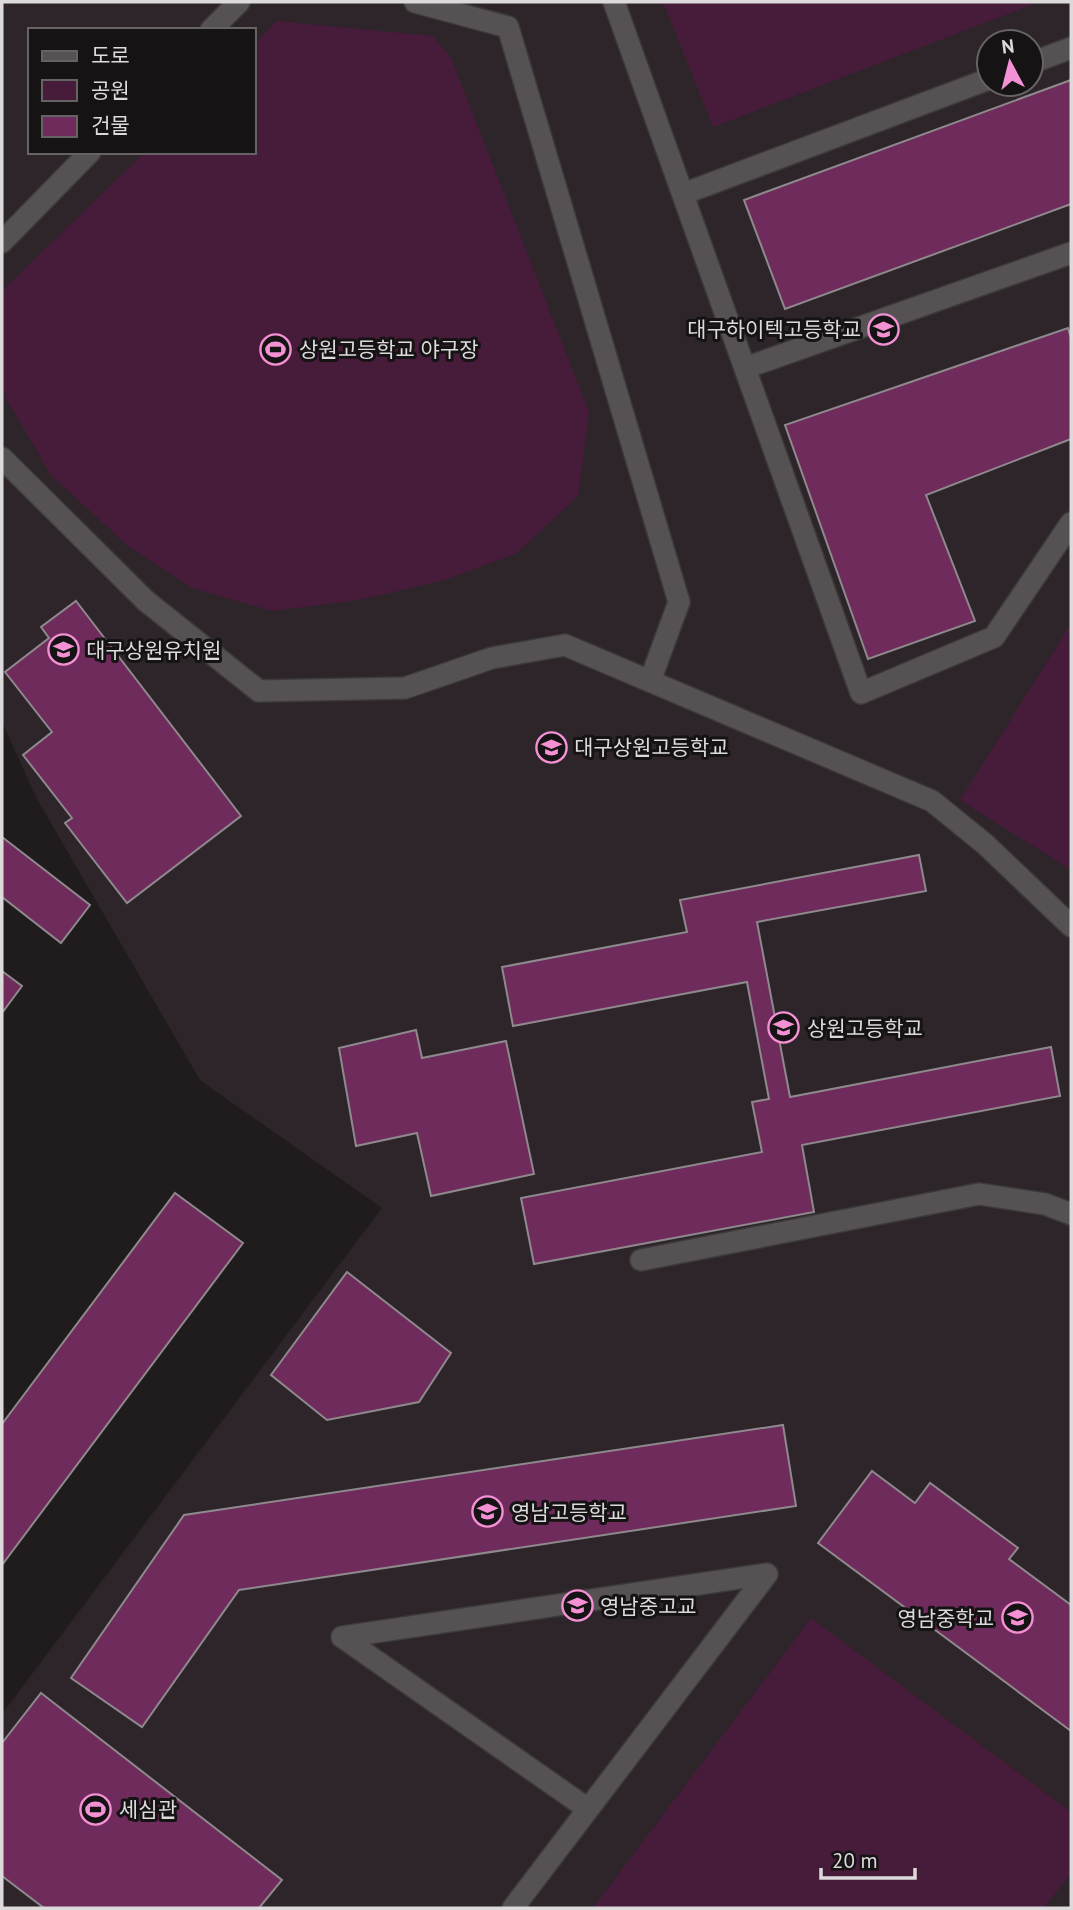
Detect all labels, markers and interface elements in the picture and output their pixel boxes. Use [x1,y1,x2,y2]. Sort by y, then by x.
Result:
legend [28,28,256,154]
north arrow [975,28,1045,98]
text: N [1000,33,1016,59]
text: 도로 [91,42,130,69]
text: 공원 [91,77,130,104]
text: 건물 [91,112,130,139]
school or university icon: 대구하이텍고등학교 [867,312,901,346]
place label: 대구하이텍고등학교 [687,316,861,343]
sports icon: 상원고등학교 야구장 [259,332,293,366]
place label: 상원고등학교 야구장 [299,336,479,363]
school or university icon: 대구상원유치원 [46,633,80,667]
place label: 대구상원유치원 [86,637,221,664]
school or university icon: 대구상원고등학교 [534,730,568,764]
place label: 대구상원고등학교 [574,734,729,761]
school or university icon: 상원고등학교 [767,1011,801,1045]
place label: 상원고등학교 [807,1015,923,1042]
school or university icon: 영남고등학교 [471,1495,505,1529]
place label: 영남고등학교 [511,1499,627,1526]
school or university icon: 영남중고교 [560,1589,594,1623]
place label: 영남중고교 [600,1593,697,1620]
school or university icon: 영남중학교 [1000,1601,1034,1635]
place label: 영남중학교 [897,1605,994,1632]
sports icon: 세심관 [79,1792,113,1826]
place label: 세심관 [119,1796,177,1823]
scale bar [821,1836,916,1880]
text: 20 m [832,1847,878,1874]

